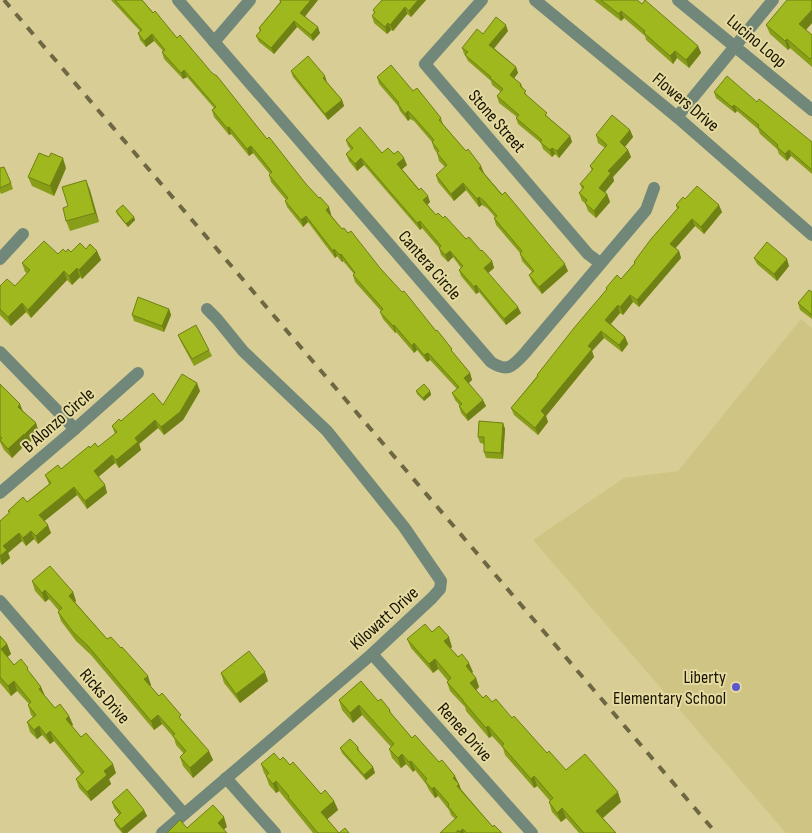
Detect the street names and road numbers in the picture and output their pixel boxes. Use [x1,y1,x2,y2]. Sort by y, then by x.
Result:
street label: Lucino Loop [722,10,791,72]
street label: Flowers Drive [648,68,723,136]
street label: Stone Street [464,86,530,157]
street label: Cantera Circle [394,226,465,304]
street label: B Alonzo Circle [18,383,99,457]
street label: Kilowatt Drive [346,582,423,654]
street label: Ricks Drive [75,664,134,728]
street label: Renee Drive [433,699,496,766]

